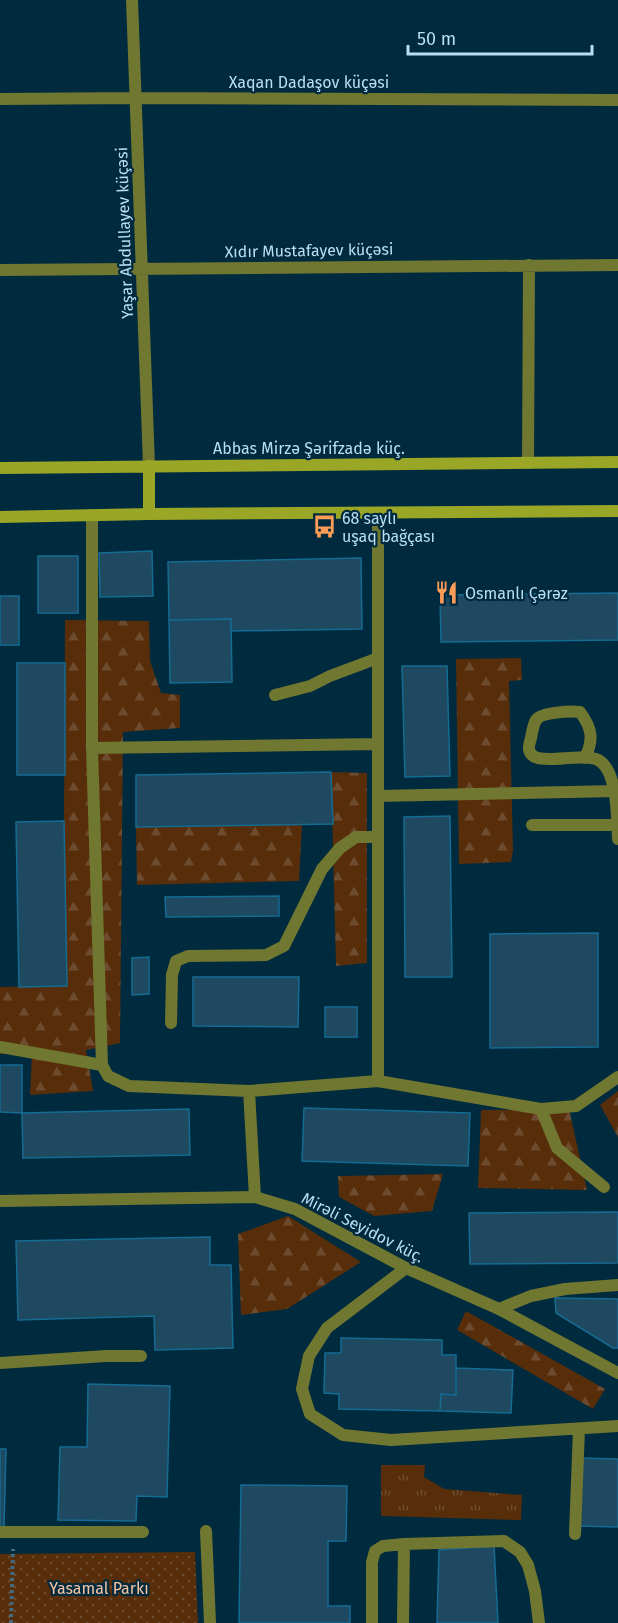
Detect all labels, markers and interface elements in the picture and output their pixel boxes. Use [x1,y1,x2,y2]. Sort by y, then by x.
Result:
scale bar [408,18,592,56]
text: 50 m [417,28,456,50]
street label: Xaqan Dadaşov küçəsi [229,73,389,93]
street label: Yaşar Abdullayev küçəsi [112,147,138,319]
street label: Xıdır Mustafayev küçəsi [224,240,394,262]
street label: Abbas Mirzə Şərifzadə küç. [213,439,405,459]
place label: 68 saylı uşaq bağçası [342,509,435,547]
bus stop icon: 68 saylı uşaq bağçası [311,514,337,540]
restaurant icon: Osmanlı Çərəz [434,580,460,606]
place label: Osmanlı Çərəz [465,584,568,604]
street label: Mirəli Seyidov küç. [298,1188,427,1267]
park label: Yasamal Parkı [49,1579,149,1598]

